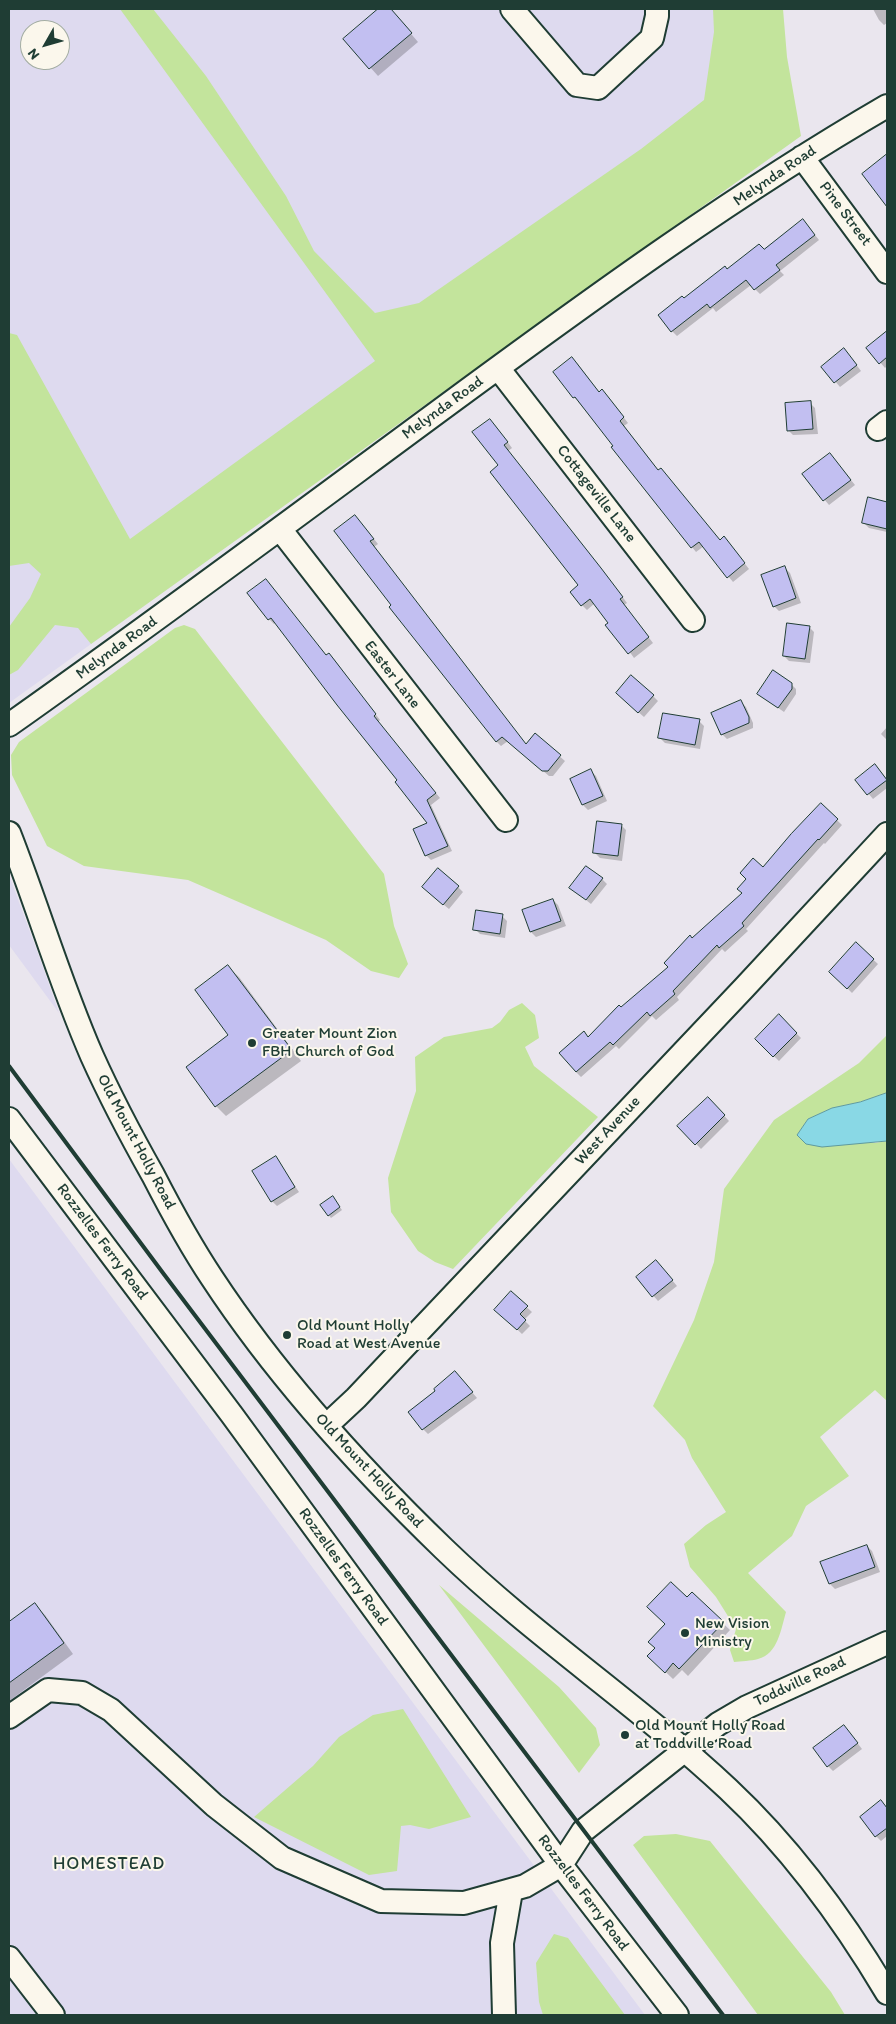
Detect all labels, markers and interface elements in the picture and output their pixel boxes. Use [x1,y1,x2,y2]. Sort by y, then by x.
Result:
north arrow [20,20,70,70]
text: N [24,45,43,63]
street label: Melynda Road [730,141,820,211]
street label: Pine Street [815,178,875,250]
street label: Melynda Road [398,372,488,444]
street label: Cottageville Lane [552,441,640,547]
street label: Melynda Road [72,612,162,684]
street label: Easter Lane [360,637,424,713]
place label: Greater Mount Zion FBH Church of God [262,1024,397,1062]
marker: Greater Mount Zion FBH Church of God [246,1037,258,1049]
street label: Old Mount Holly Road [92,1071,180,1213]
street label: West Avenue [571,1092,645,1170]
street label: Rozzelles Ferry Road [52,1180,152,1304]
place label: Old Mount Holly Road at West Avenue [297,1316,440,1354]
marker: Old Mount Holly Road at West Avenue [281,1329,293,1341]
street label: Old Mount Holly Road [311,1409,427,1533]
street label: Rozzelles Ferry Road [294,1504,392,1630]
place label: New Vision Ministry [695,1614,769,1652]
marker: New Vision Ministry [679,1627,691,1639]
street label: Toddville Road [751,1652,849,1712]
place label: Old Mount Holly Road at Toddville Road [635,1716,785,1754]
marker: Old Mount Holly Road at Toddville Road [619,1729,631,1741]
street label: Rozzelles Ferry Road [533,1831,633,1955]
district label: HOMESTEAD [52,1853,166,1875]

